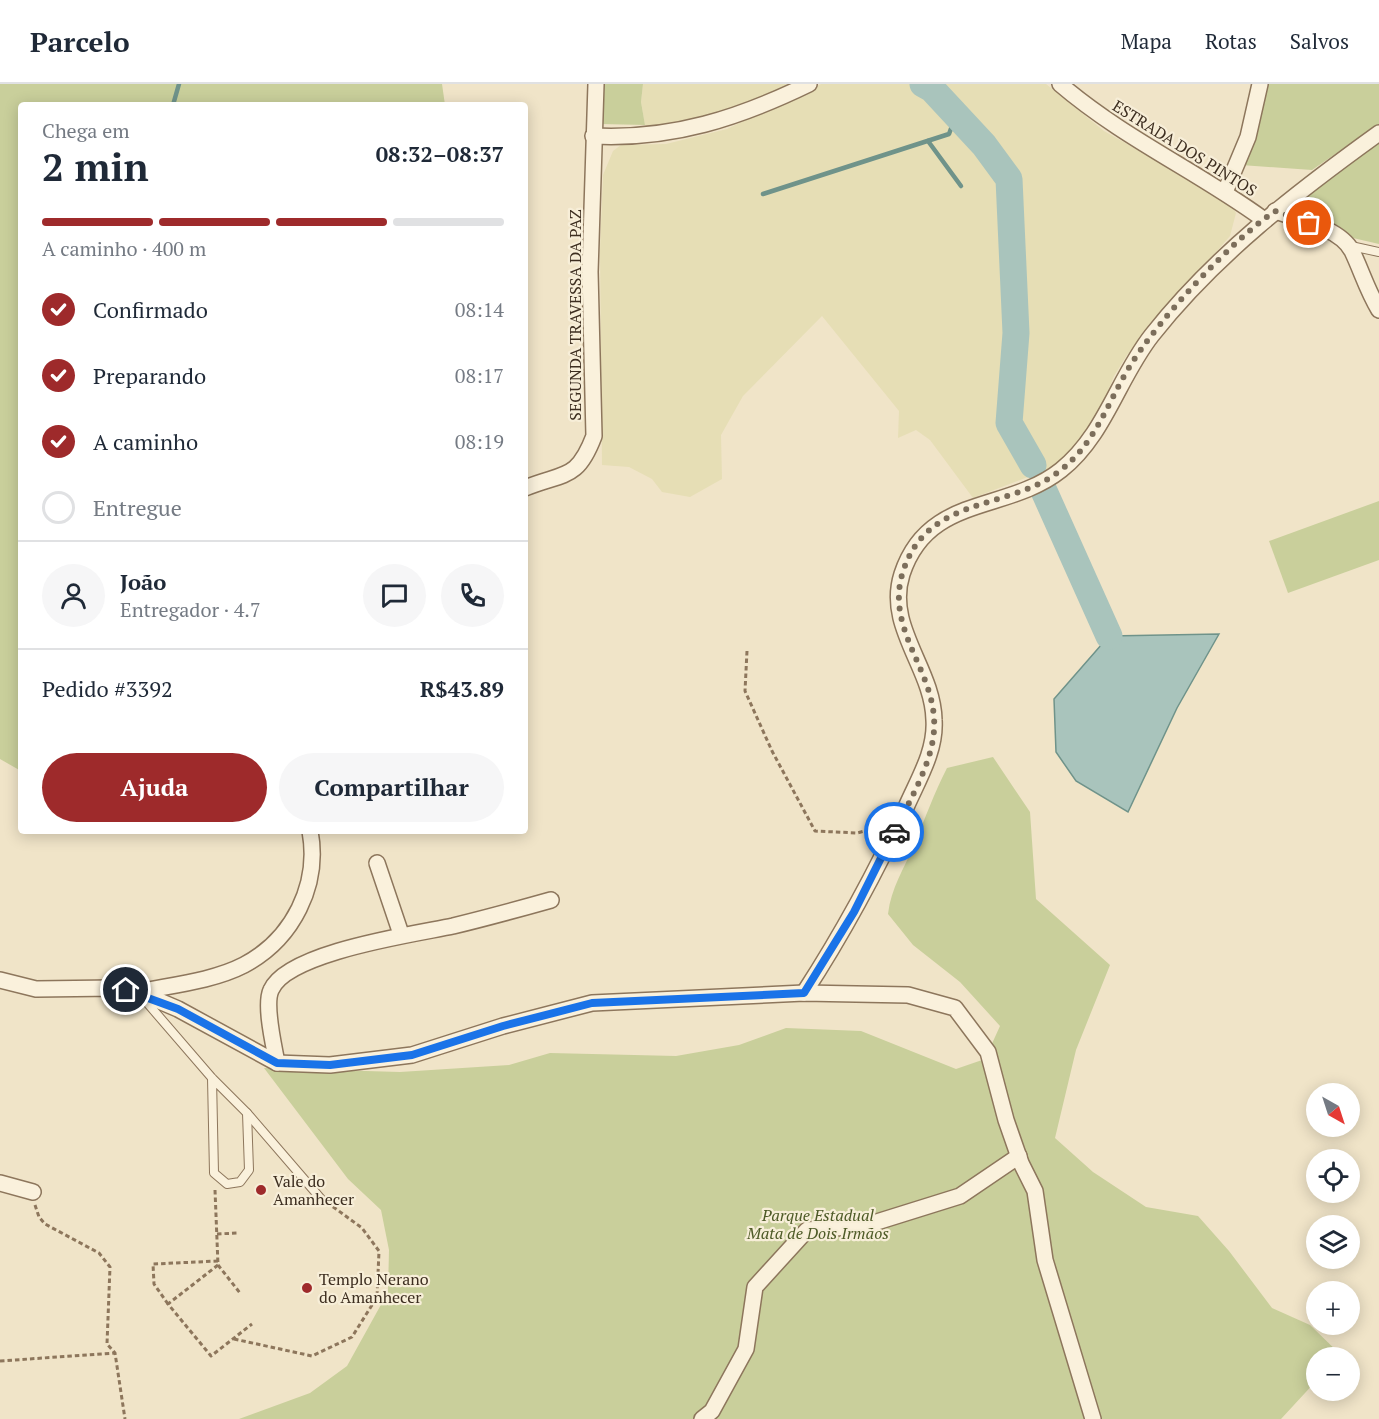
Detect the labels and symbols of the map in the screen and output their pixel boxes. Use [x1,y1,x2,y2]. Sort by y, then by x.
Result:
street label: ESTRADA DOS PINTOS [1109,95,1261,201]
pin [1283,197,1334,248]
street label: SEGUNDA TRAVESSA DA PAZ [564,209,586,421]
courier [864,802,924,862]
pin [100,964,151,1015]
north arrow [1306,1083,1360,1137]
place label: Vale do Amanhecer [273,1170,355,1210]
marker: Vale do Amanhecer [254,1183,268,1197]
park label: Parque Estadual Mata de Dois Irmãos [746,1204,889,1244]
place label: Templo Nerano do Amanhecer [319,1268,429,1308]
marker: Templo Nerano do Amanhecer [300,1281,314,1295]

